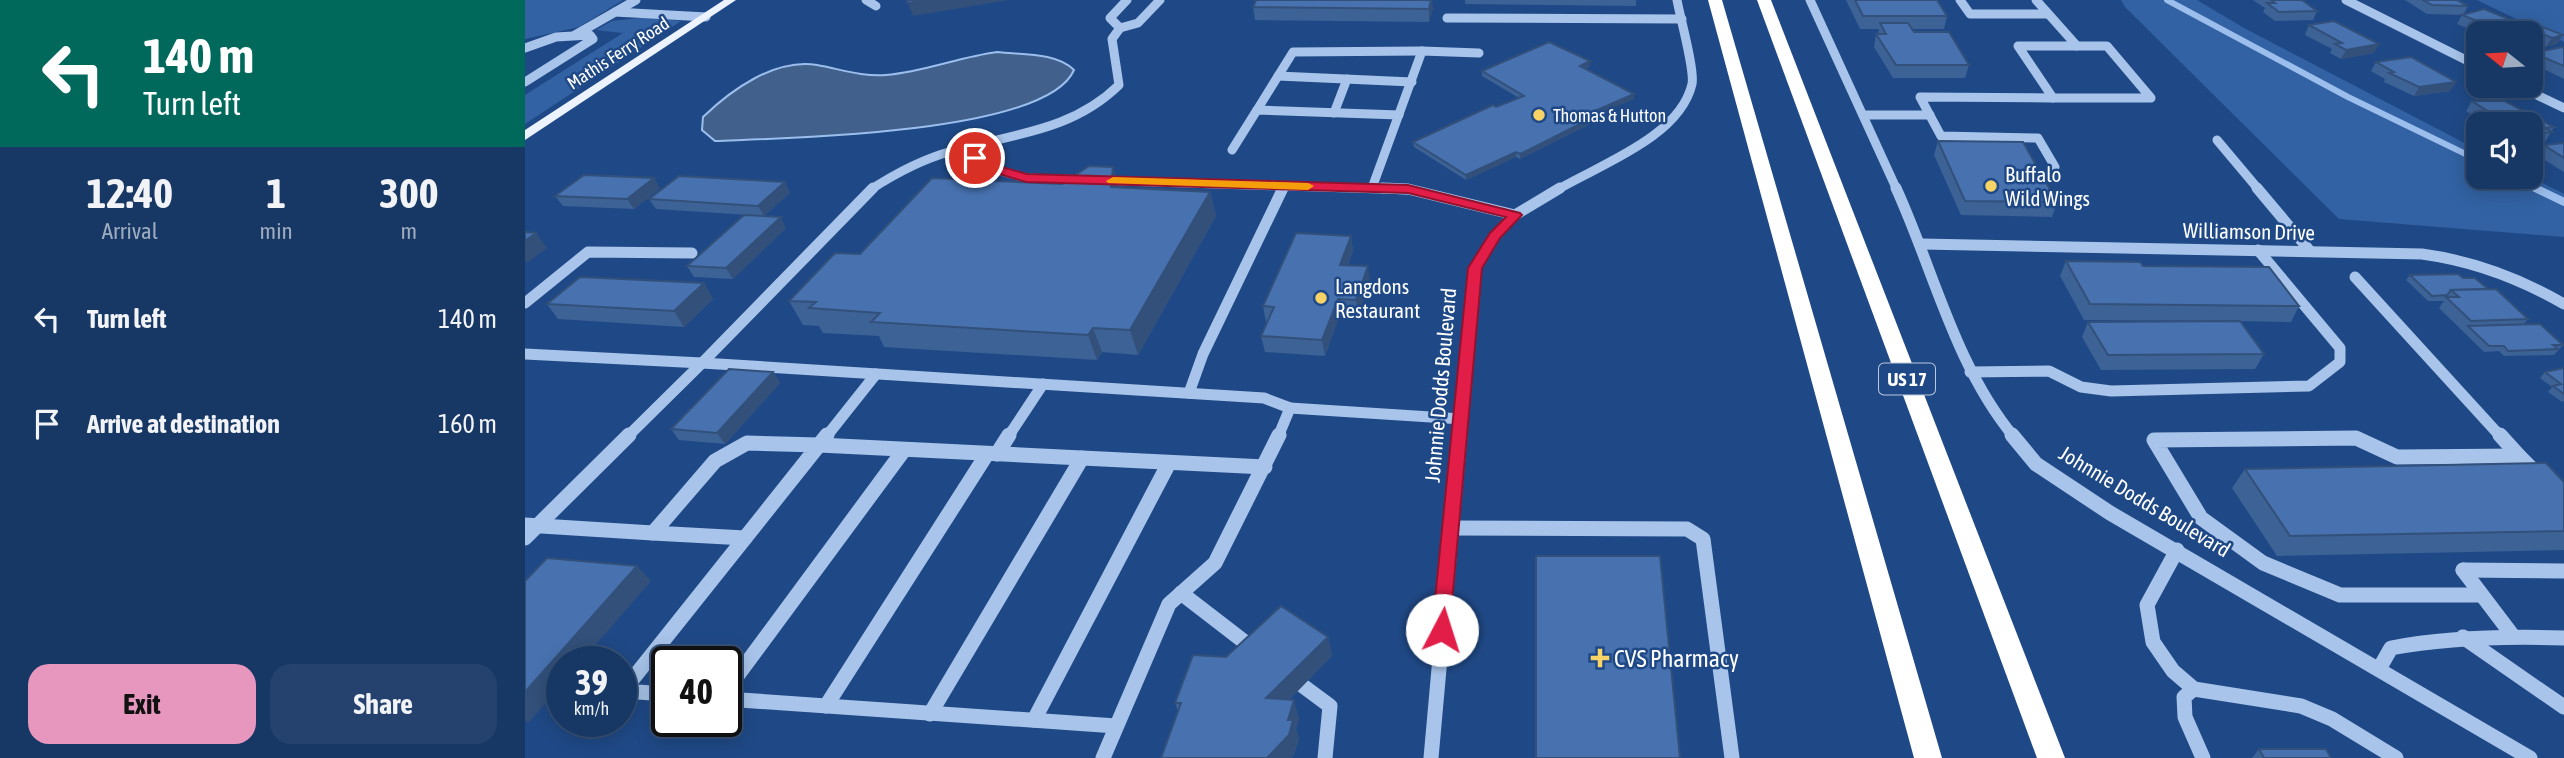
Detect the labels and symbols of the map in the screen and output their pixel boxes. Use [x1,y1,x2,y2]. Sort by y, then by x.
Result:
street label: Mathis Ferry Road [563,12,673,94]
north arrow [2466,21,2543,98]
place label: Thomas & Hutton [1553,105,1666,126]
marker: Thomas & Hutton [1531,107,1547,123]
pin [945,128,1005,188]
place label: Buffalo Wild Wings [2005,162,2090,210]
marker: Buffalo Wild Wings [1983,178,1999,194]
street label: Williamson Drive [2183,218,2315,244]
place label: Langdons Restaurant [1335,274,1420,322]
street label: Johnnie Dodds Boulevard [1420,287,1460,483]
marker: Langdons Restaurant [1313,290,1329,306]
road number: US 17 [1879,364,1935,394]
street label: Johnnie Dodds Boulevard [2055,440,2235,562]
position arrow [1405,593,1479,667]
place label: CVS Pharmacy [1614,645,1739,672]
speed limit sign: 40 [651,646,742,737]
marker: CVS Pharmacy [1592,650,1608,666]

